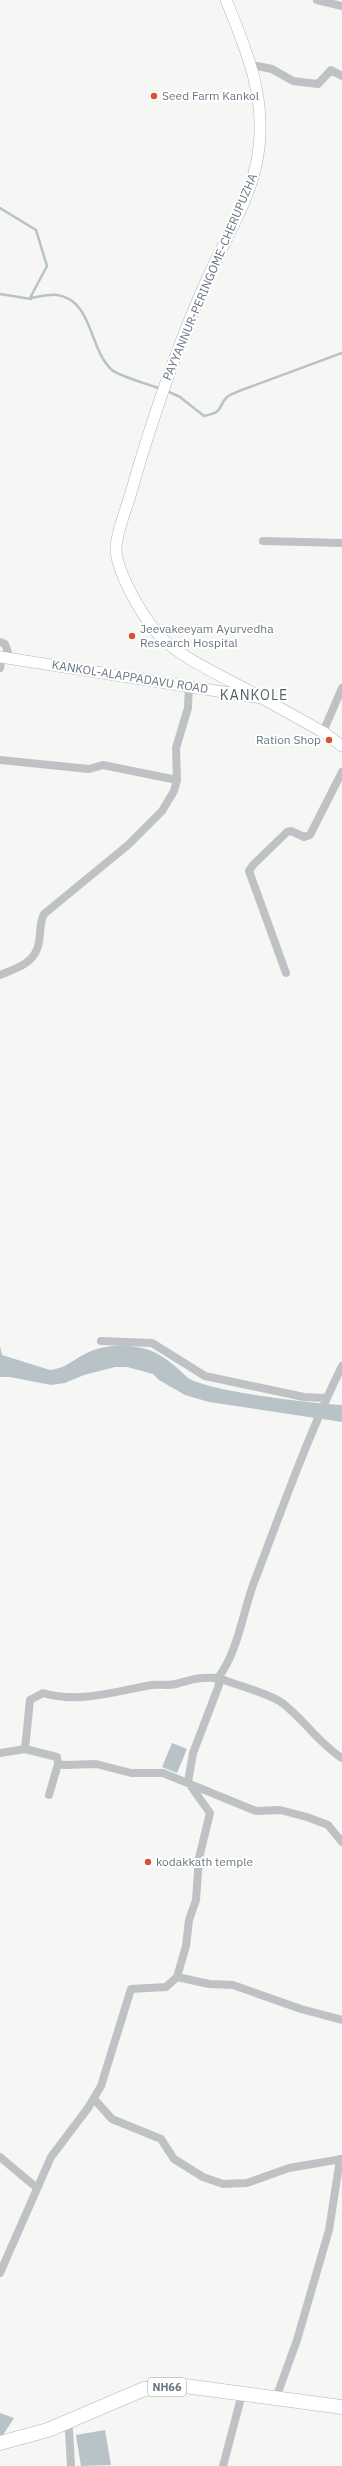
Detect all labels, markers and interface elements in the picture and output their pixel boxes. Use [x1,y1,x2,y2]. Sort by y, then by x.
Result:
place label: Seed Farm Kankol [162,88,259,103]
marker: Seed Farm Kankol [149,91,159,101]
street label: PAYYANNUR-PERINGOME-CHERUPUZHA [159,171,260,383]
place label: Jeevakeeyam Ayurvedha Research Hospital [140,621,274,650]
marker: Jeevakeeyam Ayurvedha Research Hospital [127,631,137,641]
street label: KANKOL-ALAPPADAVU ROAD [51,657,209,696]
district label: KANKOLE [220,686,288,704]
place label: Ration Shop [256,732,321,747]
marker: Ration Shop [324,735,334,745]
place label: kodakkath temple [156,1854,254,1869]
marker: kodakkath temple [143,1857,153,1867]
road number: NH66 [148,2378,186,2396]

